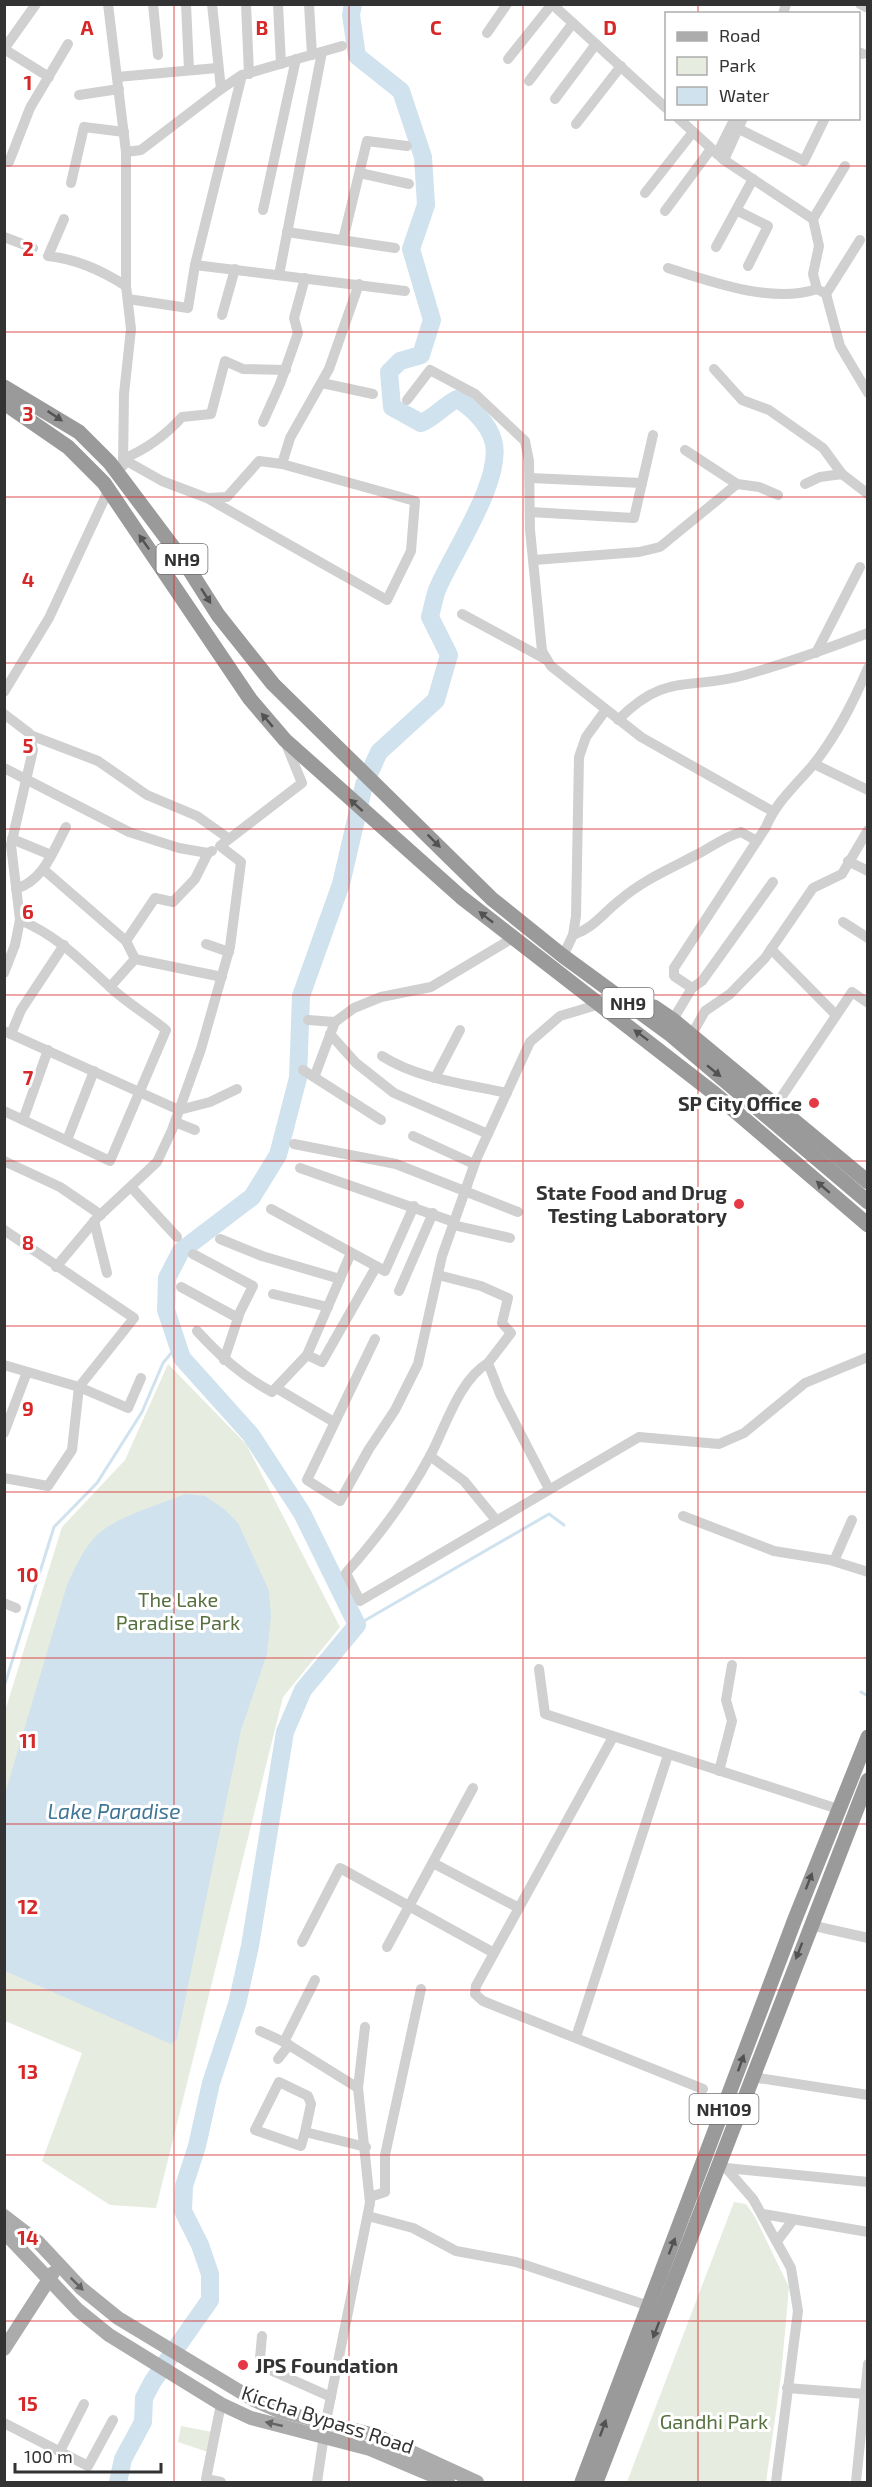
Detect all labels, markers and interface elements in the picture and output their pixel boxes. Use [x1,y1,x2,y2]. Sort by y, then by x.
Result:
legend [665,12,860,120]
text: A [80,15,94,39]
text: B [256,15,268,39]
text: C [430,15,442,39]
text: D [603,15,617,39]
text: Road [719,24,760,46]
text: Park [719,54,756,76]
text: 1 [24,70,32,94]
text: Water [719,84,769,106]
text: 2 [22,236,34,260]
text: 3 [22,401,34,425]
one-way arrow [47,411,63,422]
one-way arrow [138,535,150,551]
road number: NH9 [156,544,207,574]
text: 4 [22,567,35,591]
one-way arrow [201,588,212,604]
one-way arrow [261,713,274,728]
text: 5 [22,733,34,757]
one-way arrow [349,799,364,812]
one-way arrow [427,833,441,847]
text: 6 [22,899,34,923]
one-way arrow [478,910,494,923]
road number: NH9 [602,988,654,1018]
one-way arrow [633,1029,649,1042]
one-way arrow [706,1064,722,1077]
text: 7 [23,1065,34,1089]
place label: SP City Office [678,1091,802,1116]
marker: SP City Office [807,1096,821,1110]
place label: State Food and Drug Testing Laboratory [536,1180,728,1228]
one-way arrow [816,1181,831,1194]
marker: State Food and Drug Testing Laboratory [732,1197,746,1211]
text: 8 [22,1230,34,1254]
text: 9 [22,1396,34,1420]
text: 10 [17,1562,39,1586]
park label: The Lake Paradise Park [116,1587,240,1634]
text: 11 [19,1728,37,1752]
water label: Lake Paradise [47,1798,181,1823]
one-way arrow [805,1871,815,1889]
text: 12 [18,1894,38,1918]
one-way arrow [794,1943,804,1961]
one-way arrow [737,2054,746,2072]
text: 13 [18,2059,38,2083]
road number: NH109 [690,2094,758,2124]
text: 14 [17,2225,39,2249]
one-way arrow [667,2236,677,2254]
one-way arrow [70,2277,84,2291]
one-way arrow [651,2321,660,2339]
place label: JPS Foundation [255,2353,398,2377]
marker: JPS Foundation [236,2358,250,2372]
street label: Kiccha Bypass Road [239,2380,417,2458]
text: 15 [18,2391,38,2415]
park label: Gandhi Park [660,2409,768,2433]
one-way arrow [265,2418,283,2428]
one-way arrow [598,2419,608,2437]
scale bar [15,2436,160,2474]
text: 100 m [24,2445,73,2467]

